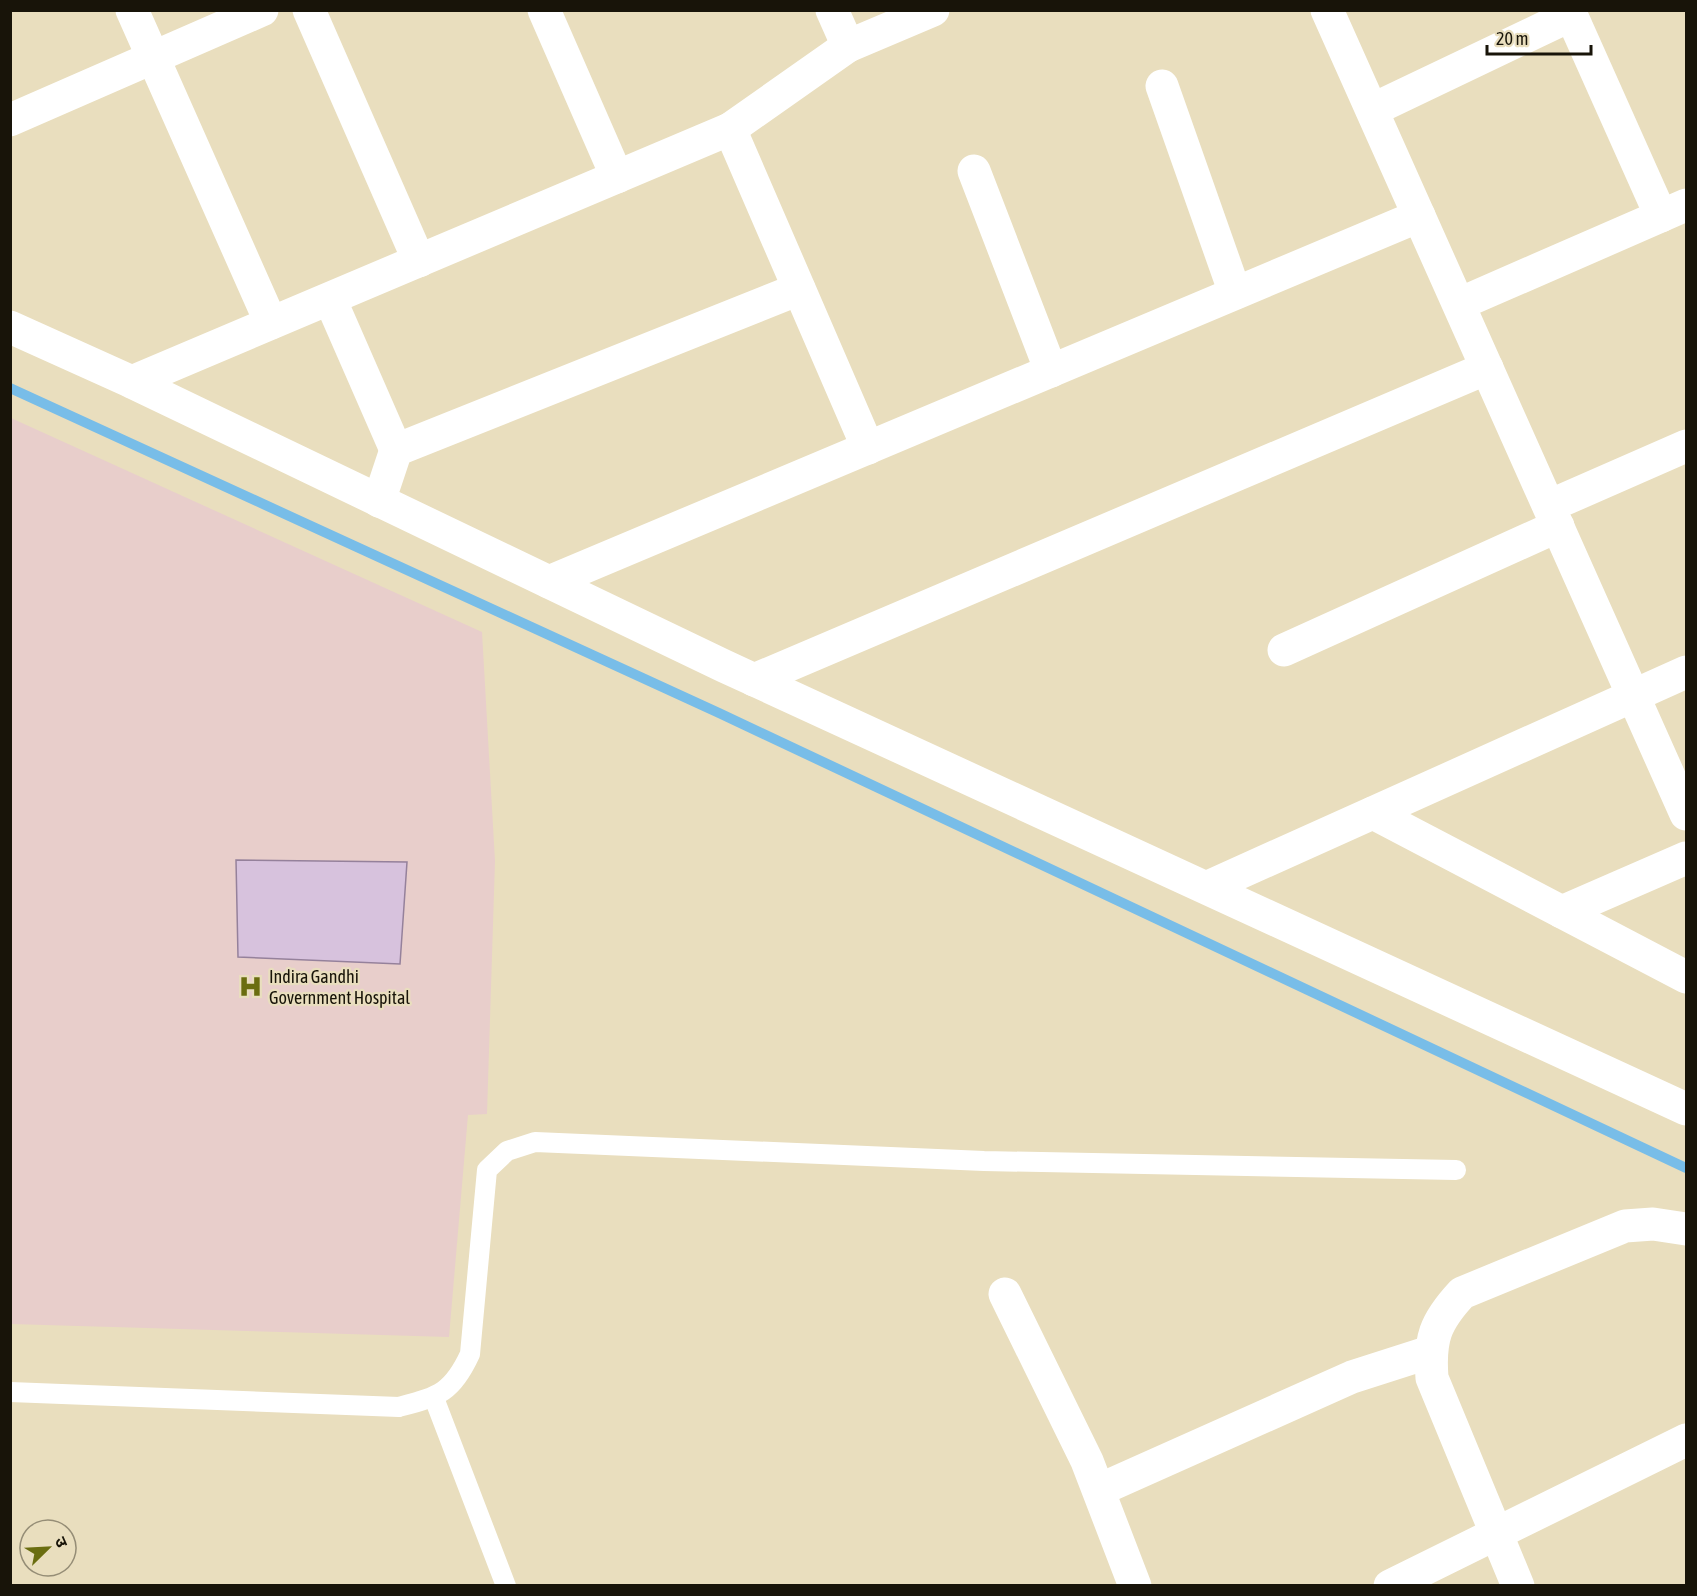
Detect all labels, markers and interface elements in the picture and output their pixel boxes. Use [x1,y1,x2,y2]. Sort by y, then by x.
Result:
scale bar [1487,18,1590,56]
text: 20 m [1496,28,1528,49]
place label: Indira Gandhi Government Hospital [269,966,410,1008]
hospital icon: Indira Gandhi Government Hospital [238,974,264,1000]
north arrow [18,1518,78,1578]
text: उ [52,1534,72,1550]

